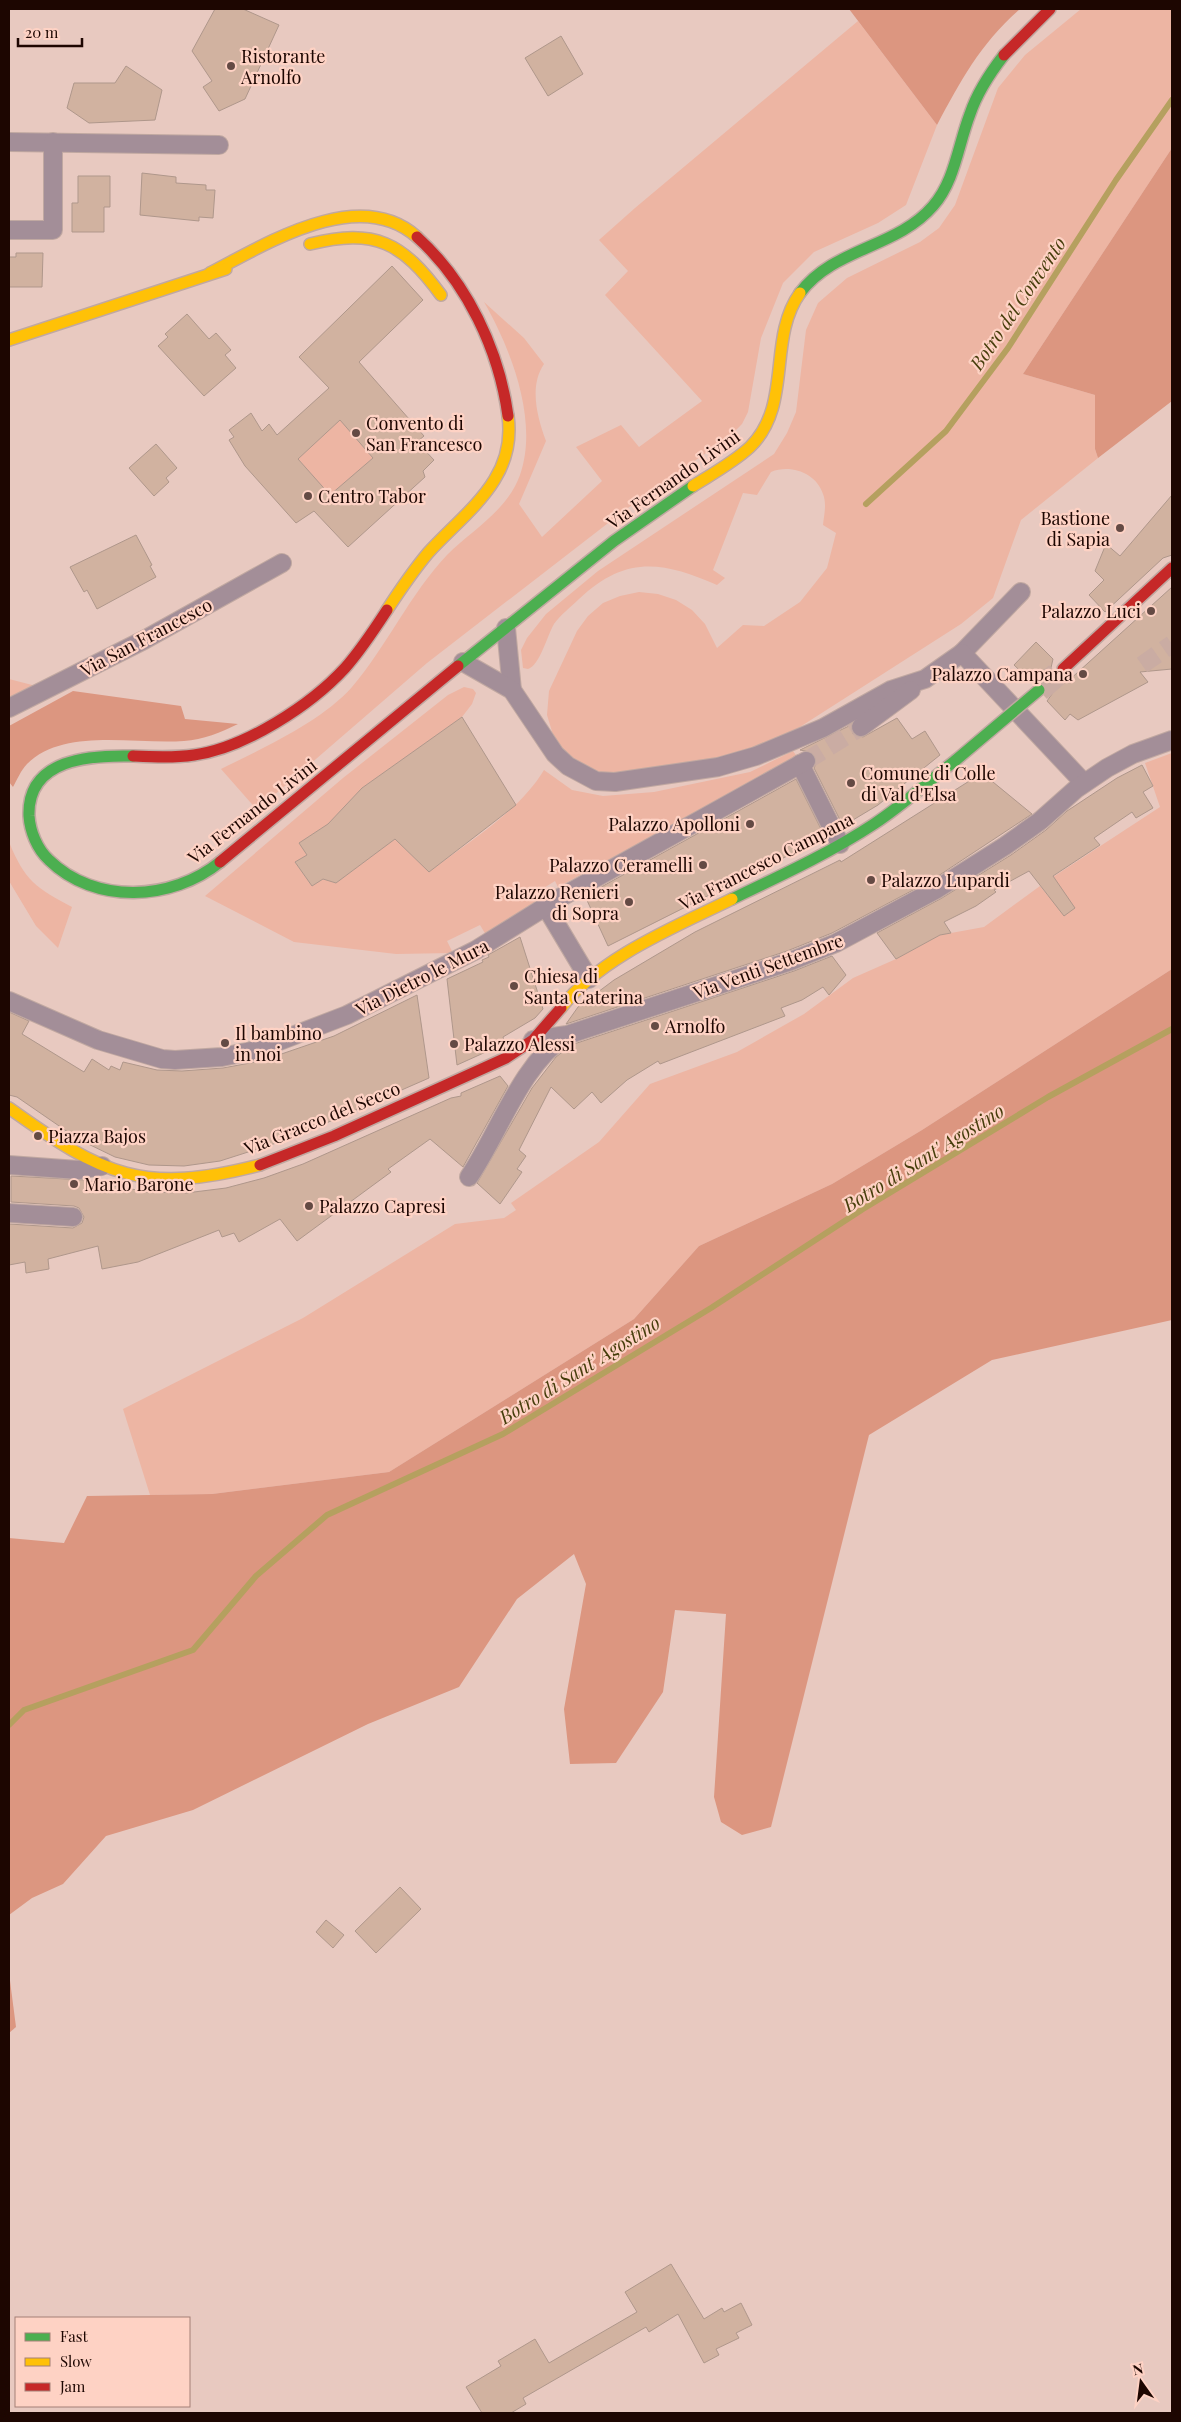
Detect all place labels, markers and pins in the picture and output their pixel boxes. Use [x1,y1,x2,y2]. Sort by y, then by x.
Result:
place label: Ristorante Arnolfo [240,44,325,89]
marker: Ristorante Arnolfo [225,60,237,72]
place label: Convento di San Francesco [366,411,483,456]
marker: Convento di San Francesco [350,427,362,439]
place label: Centro Tabor [318,484,426,508]
marker: Centro Tabor [302,490,314,502]
place label: Bastione di Sapia [1040,506,1110,551]
marker: Bastione di Sapia [1114,522,1126,534]
place label: Palazzo Luci [1041,599,1141,623]
marker: Palazzo Luci [1145,605,1157,617]
place label: Palazzo Campana [932,662,1073,686]
marker: Palazzo Campana [1077,668,1089,680]
place label: Comune di Colle di Val d'Elsa [861,761,996,806]
marker: Comune di Colle di Val d'Elsa [845,777,857,789]
place label: Palazzo Apolloni [608,812,740,836]
marker: Palazzo Apolloni [744,818,756,830]
place label: Palazzo Ceramelli [549,853,693,877]
marker: Palazzo Ceramelli [697,859,709,871]
place label: Palazzo Lupardi [881,868,1010,892]
marker: Palazzo Lupardi [865,874,877,886]
place label: Palazzo Renieri di Sopra [495,880,619,925]
marker: Palazzo Renieri di Sopra [623,896,635,908]
place label: Chiesa di Santa Caterina [524,964,643,1009]
marker: Chiesa di Santa Caterina [508,980,520,992]
place label: Arnolfo [664,1014,726,1038]
marker: Arnolfo [649,1020,661,1032]
place label: Il bambino in noi [235,1021,322,1066]
place label: Palazzo Alessi [464,1032,575,1056]
marker: Il bambino in noi [219,1037,231,1049]
marker: Palazzo Alessi [448,1038,460,1050]
place label: Piazza Bajos [48,1124,146,1148]
marker: Piazza Bajos [32,1130,44,1142]
place label: Mario Barone [84,1172,194,1196]
marker: Mario Barone [68,1178,80,1190]
place label: Palazzo Capresi [319,1194,446,1218]
marker: Palazzo Capresi [303,1200,315,1212]

